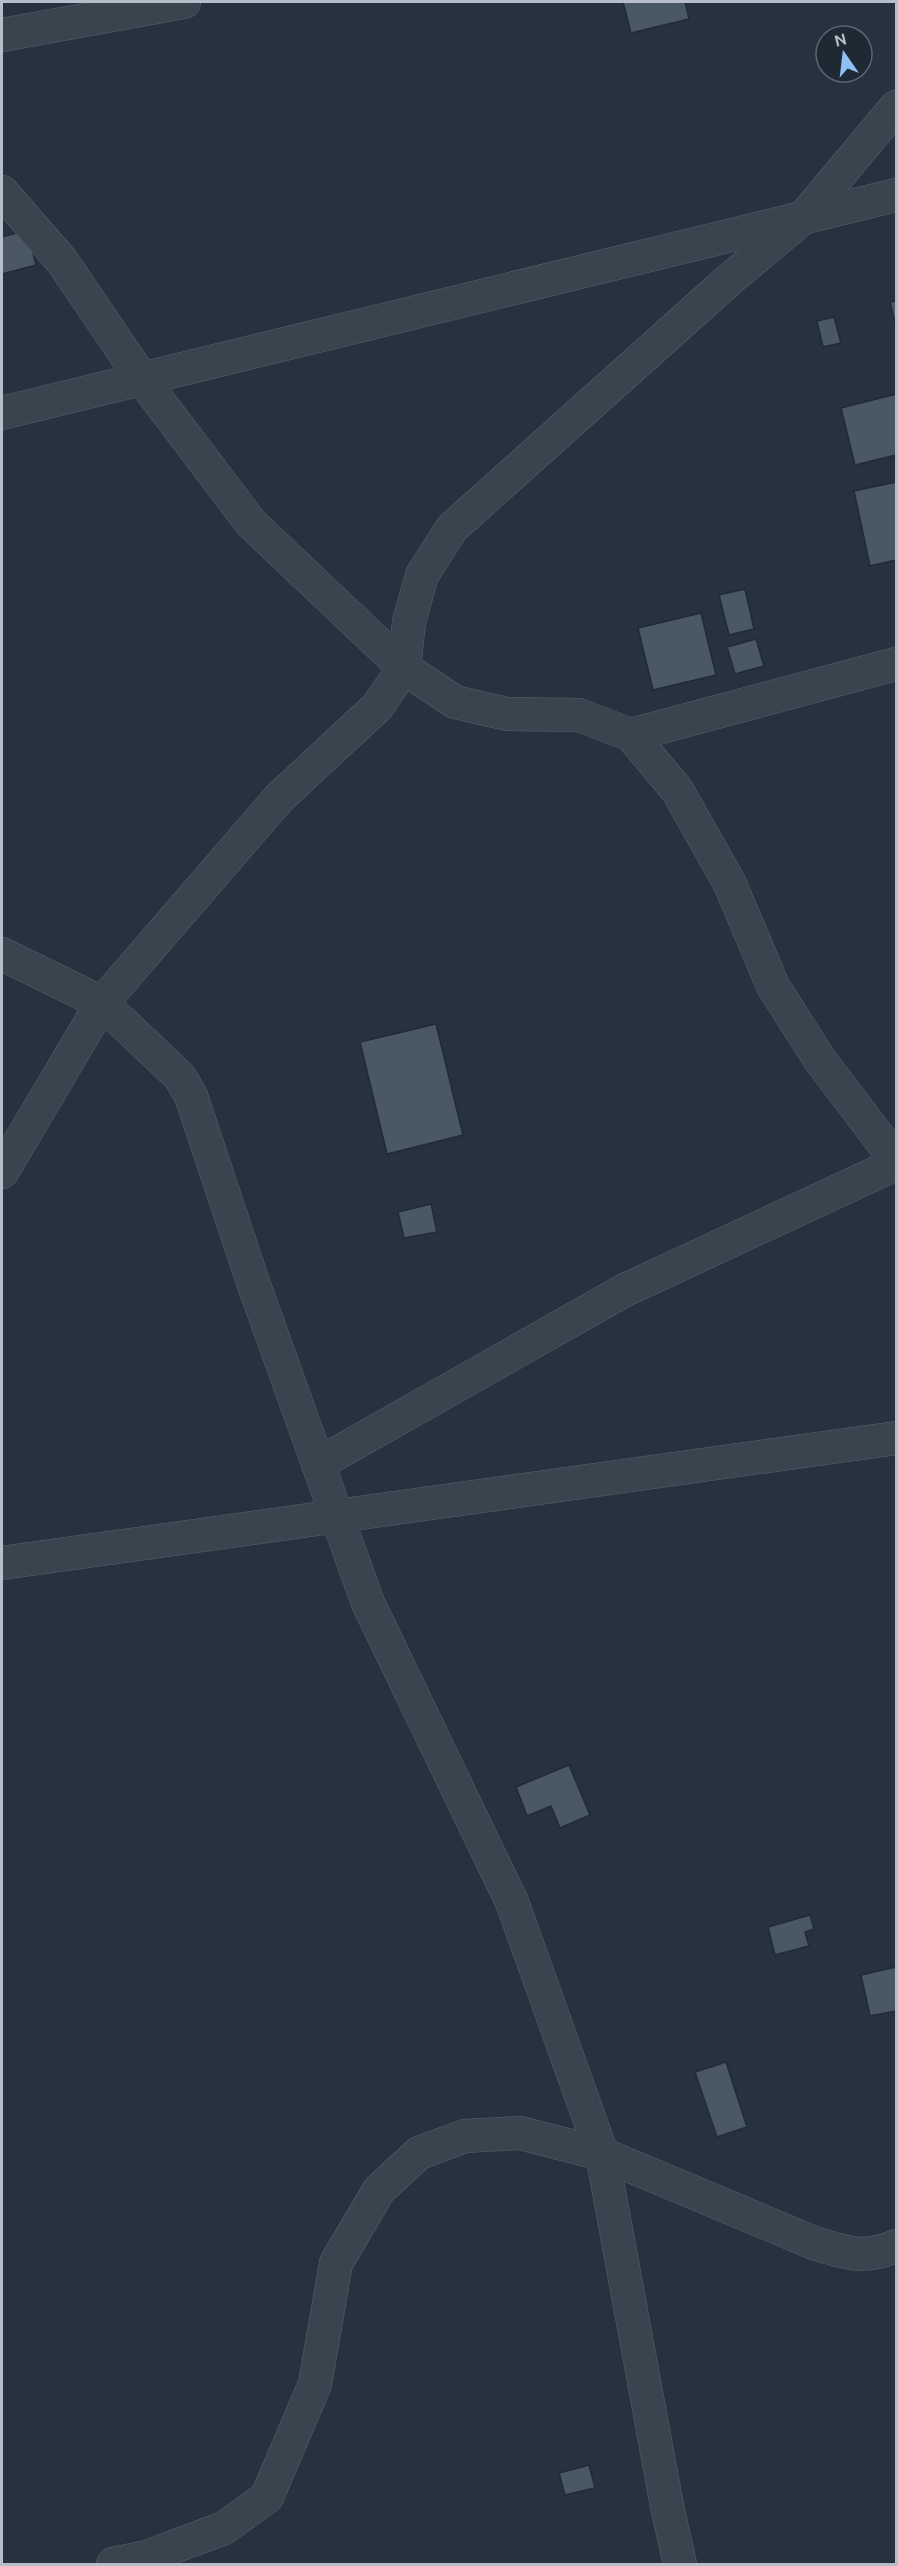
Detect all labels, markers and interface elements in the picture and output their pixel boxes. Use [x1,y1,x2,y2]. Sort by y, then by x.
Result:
north arrow [814,24,874,84]
text: N [832,29,848,50]

